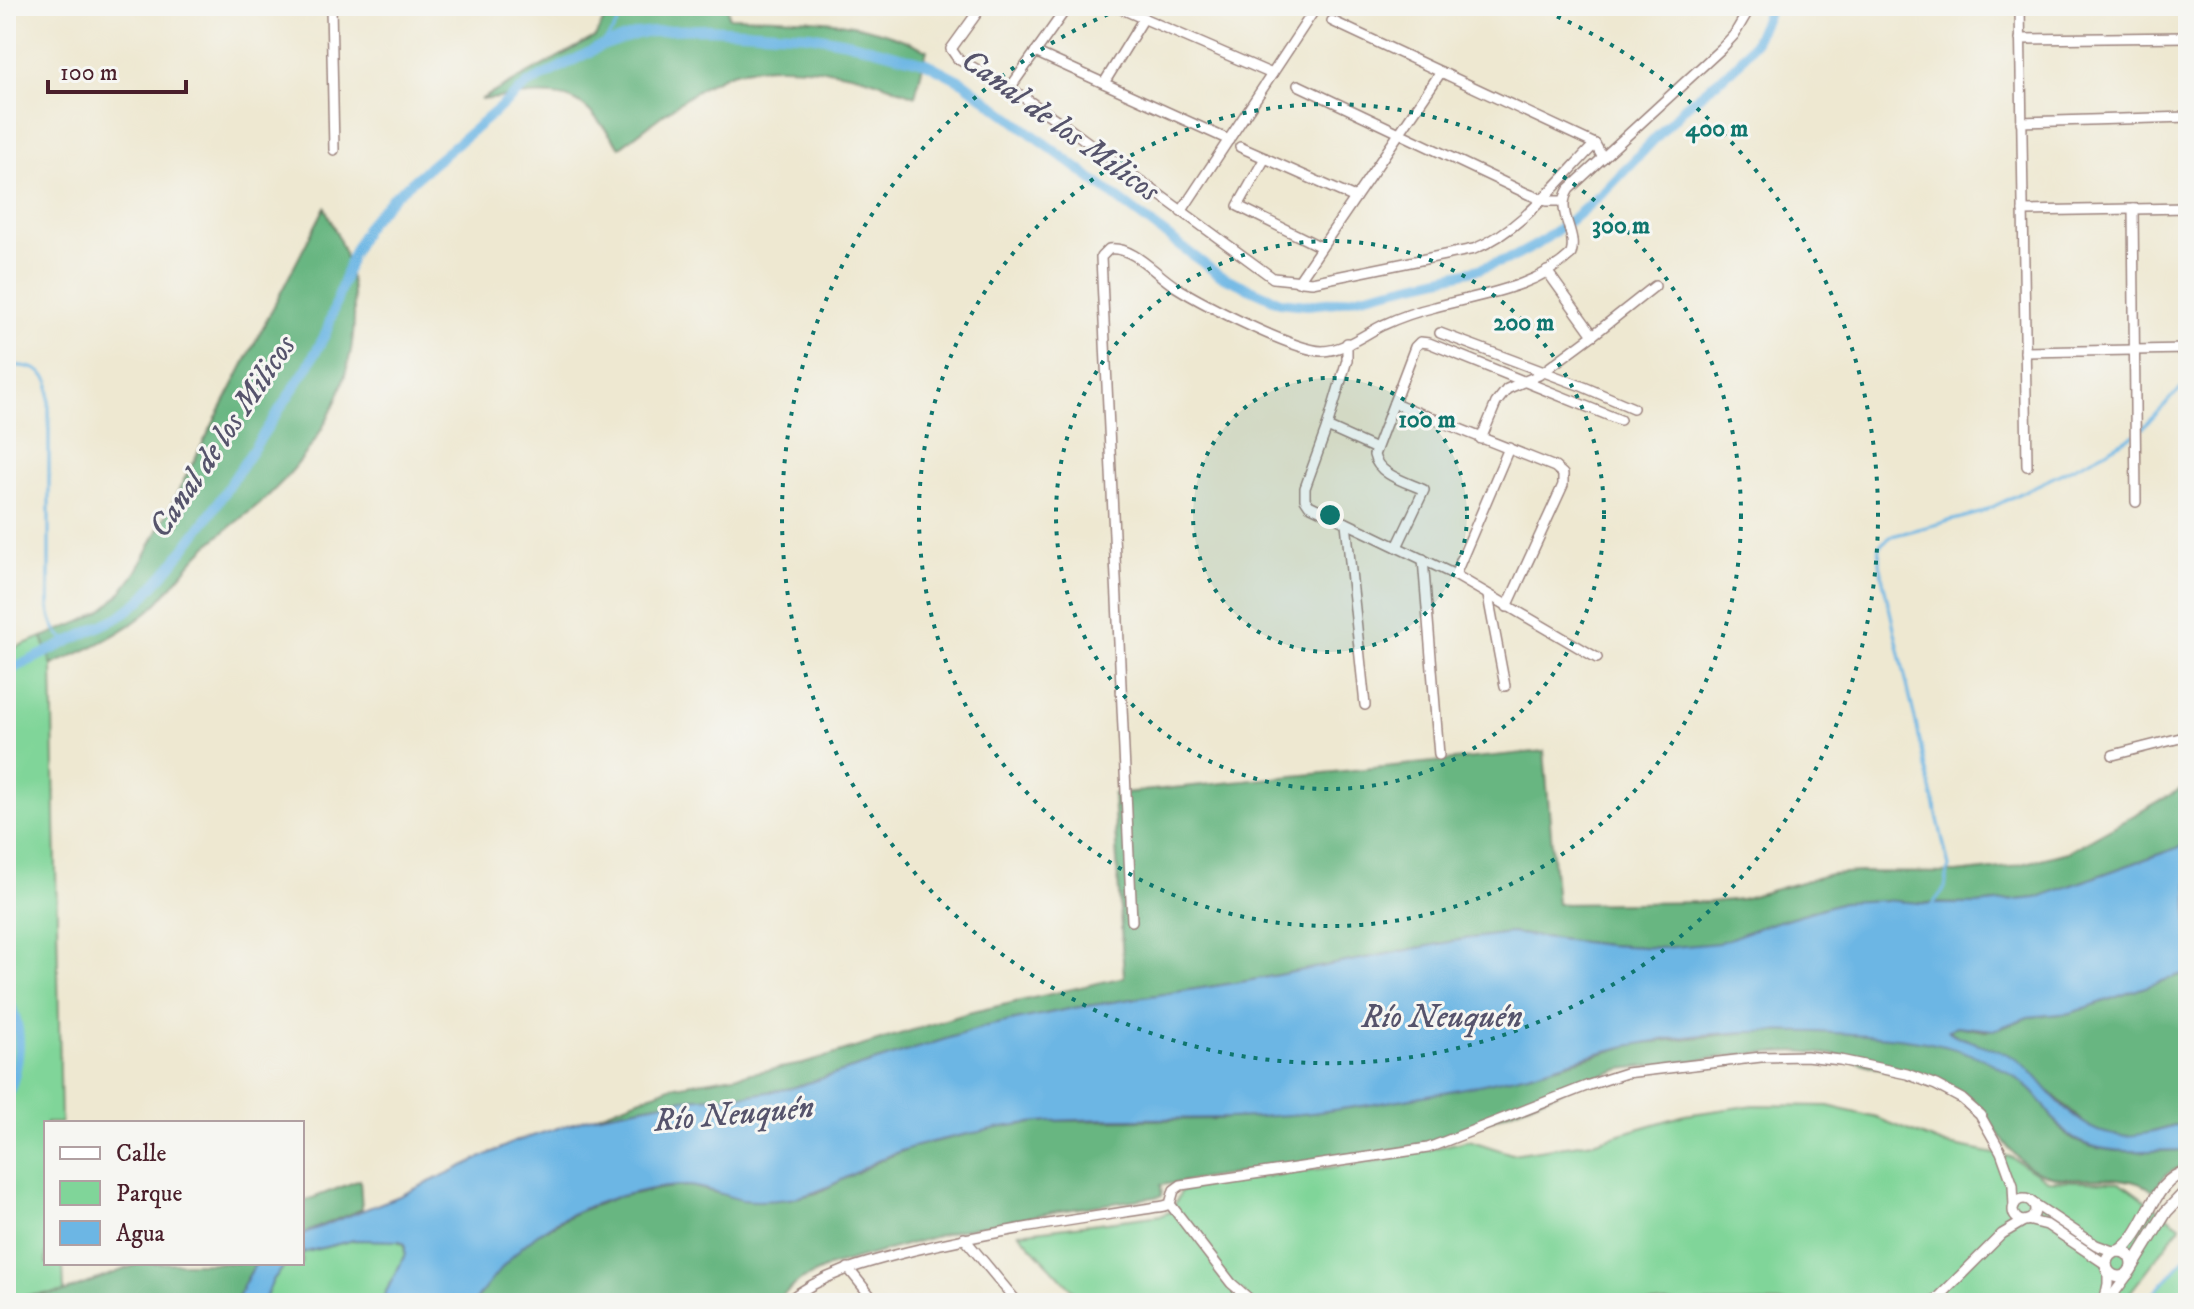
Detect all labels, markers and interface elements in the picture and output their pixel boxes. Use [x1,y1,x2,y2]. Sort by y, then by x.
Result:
water label: Canal de los Milicos [953,41,1168,212]
scale bar [48,44,186,94]
text: 100 m [60,58,118,88]
text: 400 m [1686,114,1748,144]
text: 300 m [1592,211,1650,241]
text: 200 m [1494,308,1554,338]
water label: Canal de los Milicos [140,327,306,546]
text: 100 m [1398,405,1456,435]
centre of rings [1316,501,1344,529]
water label: Río Neuquén [1361,998,1522,1038]
water label: Río Neuquén [651,1088,816,1142]
legend [44,1121,304,1265]
text: Calle [116,1139,166,1169]
text: Parque [116,1179,182,1209]
text: Agua [116,1219,166,1249]

